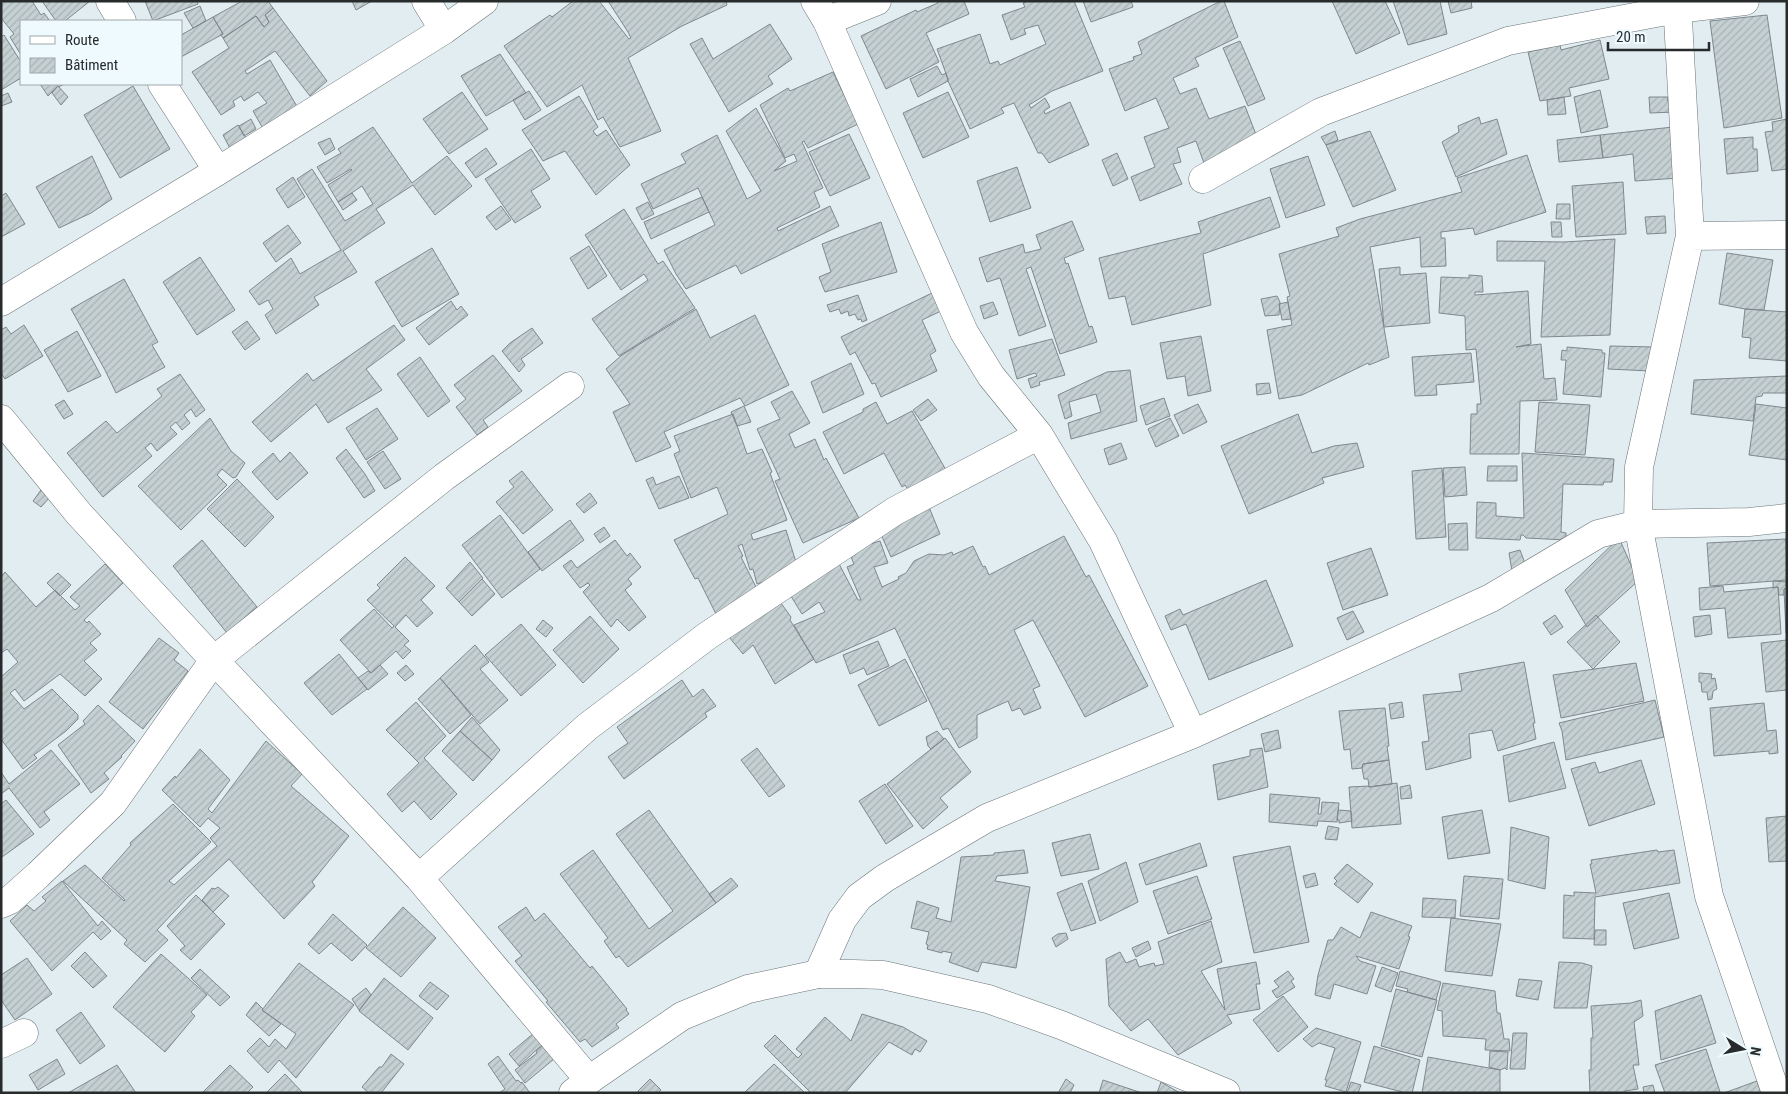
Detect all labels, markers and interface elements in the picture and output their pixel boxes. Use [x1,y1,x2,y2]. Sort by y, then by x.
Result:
legend [20,20,182,85]
scale bar [1608,20,1709,52]
text: 20 m [1616,28,1646,46]
text: Route [65,31,99,49]
text: Bâtiment [65,56,118,74]
north arrow [1718,1024,1768,1074]
text: N [1747,1046,1764,1057]

